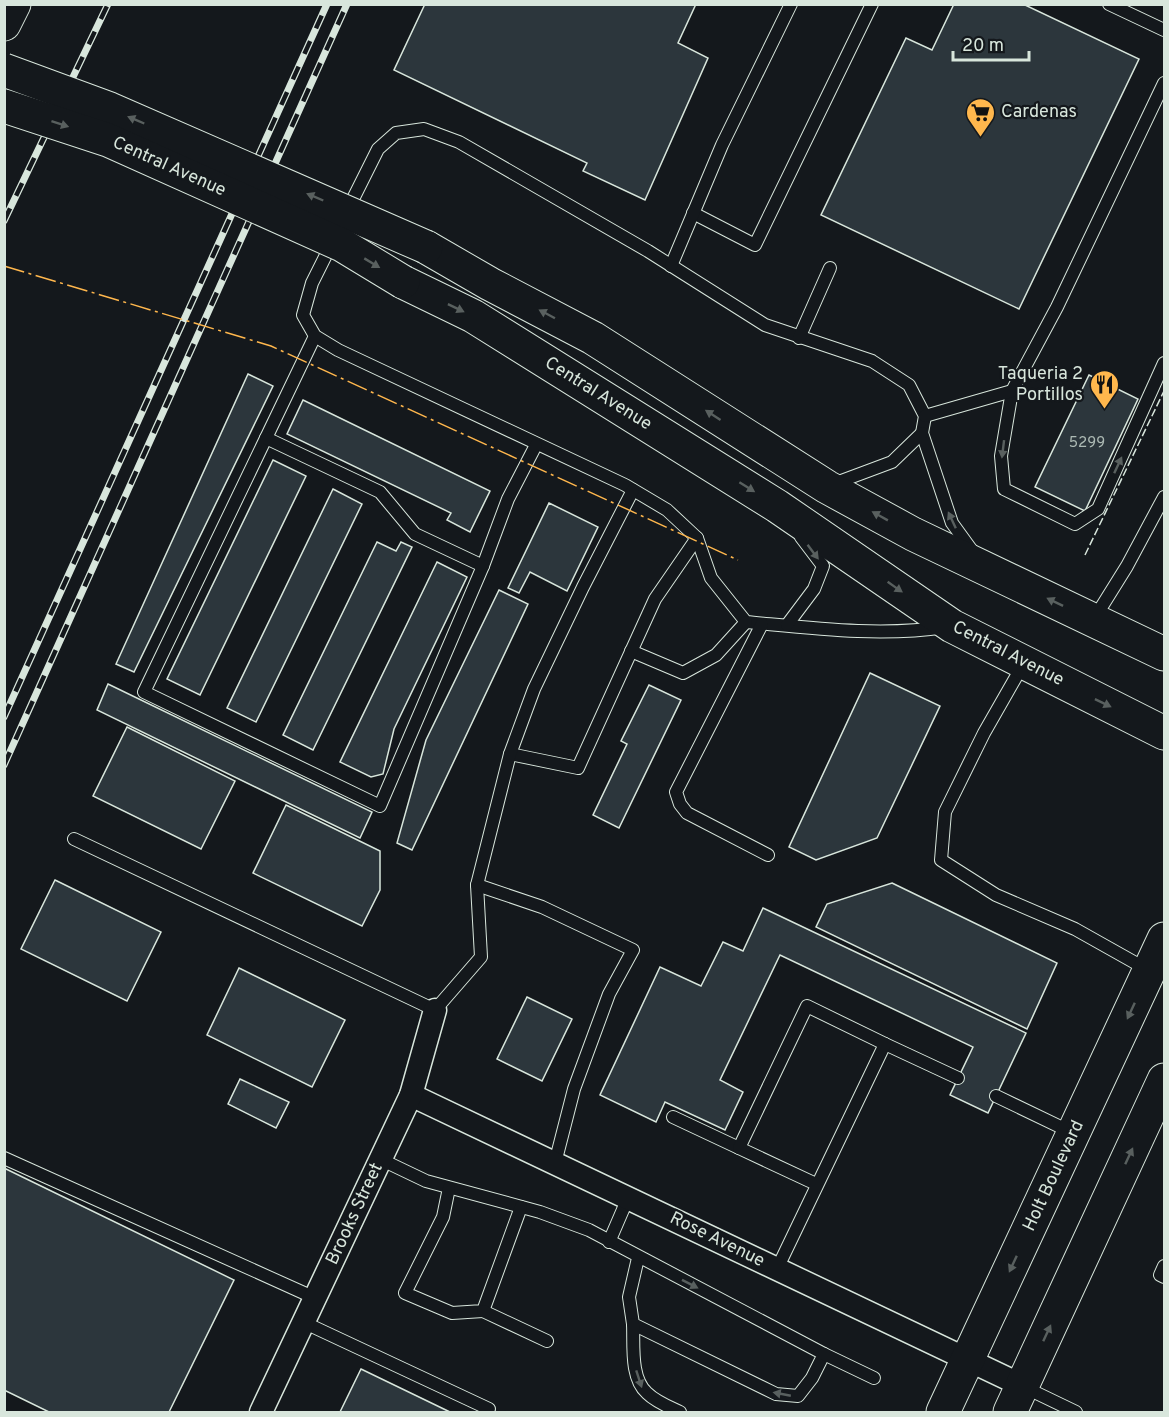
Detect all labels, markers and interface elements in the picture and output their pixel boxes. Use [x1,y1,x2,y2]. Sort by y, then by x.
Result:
scale bar [953,24,1030,62]
text: 20 m [962,35,1004,58]
supermarket icon: Cardenas [964,96,996,138]
place label: Cardenas [1001,101,1077,124]
one-way arrow [127,115,145,125]
one-way arrow [51,120,69,130]
street label: Central Avenue [109,132,229,202]
one-way arrow [306,192,324,202]
one-way arrow [364,258,380,269]
one-way arrow [447,303,464,312]
one-way arrow [538,309,555,319]
street label: Central Avenue [540,352,656,436]
place label: Taqueria 2 Portillos [998,363,1083,407]
restaurant icon: Taqueria 2 Portillos [1088,368,1120,410]
one-way arrow [705,409,721,420]
house number: 5299 [1069,434,1105,453]
one-way arrow [998,439,1008,458]
one-way arrow [1113,456,1123,474]
one-way arrow [739,481,755,492]
one-way arrow [871,511,888,521]
one-way arrow [948,511,957,528]
one-way arrow [806,545,818,560]
one-way arrow [886,581,902,593]
one-way arrow [1046,597,1063,606]
street label: Central Avenue [948,616,1068,692]
one-way arrow [1095,698,1112,708]
one-way arrow [1126,1002,1135,1019]
street label: Holt Boulevard [1018,1117,1090,1235]
one-way arrow [1125,1147,1134,1165]
street label: Brooks Street [321,1159,389,1269]
street label: Rose Avenue [666,1207,768,1273]
one-way arrow [1008,1255,1017,1272]
one-way arrow [682,1280,699,1289]
one-way arrow [1043,1324,1053,1342]
one-way arrow [635,1370,645,1388]
one-way arrow [772,1389,791,1398]

